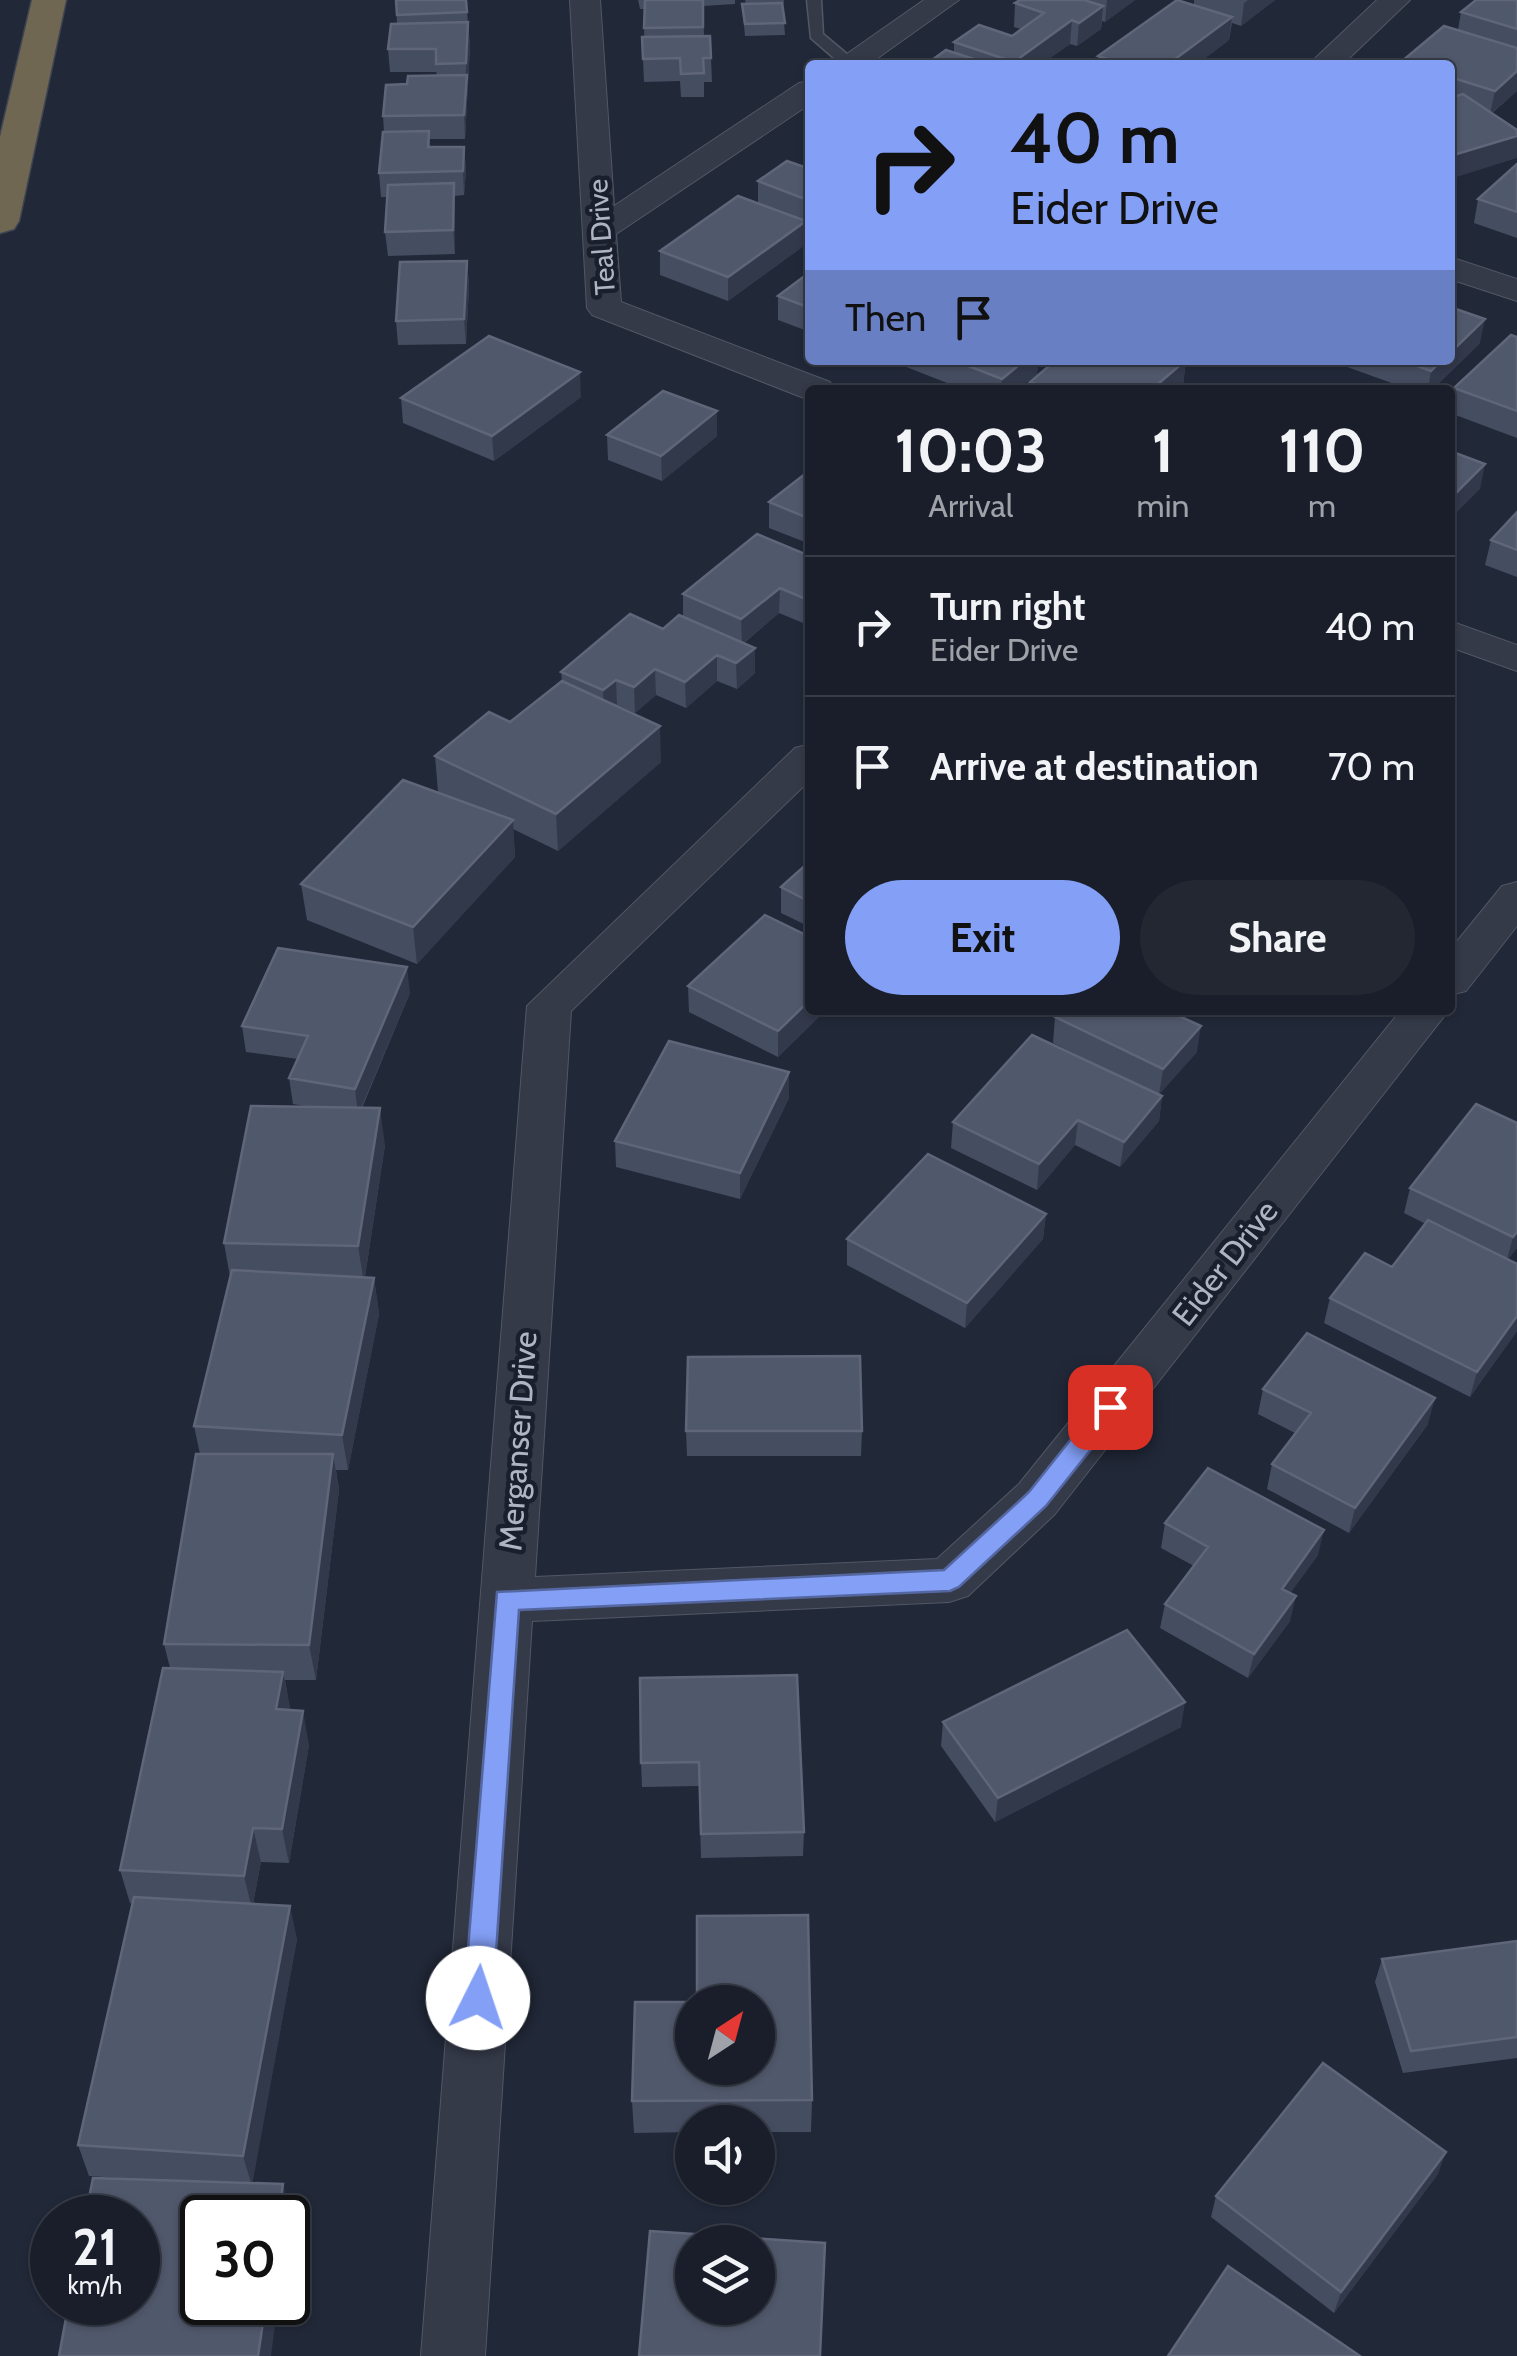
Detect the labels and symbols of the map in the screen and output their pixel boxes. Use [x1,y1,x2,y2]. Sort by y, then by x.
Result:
street label: Teal Drive [580,178,622,296]
street label: Eider Drive [1164,1192,1286,1333]
street label: Merganser Drive [490,1330,545,1552]
pin [1068,1365,1153,1450]
position arrow [426,1946,530,2050]
north arrow [675,1985,775,2085]
speed limit sign: 30 [180,2195,310,2325]

